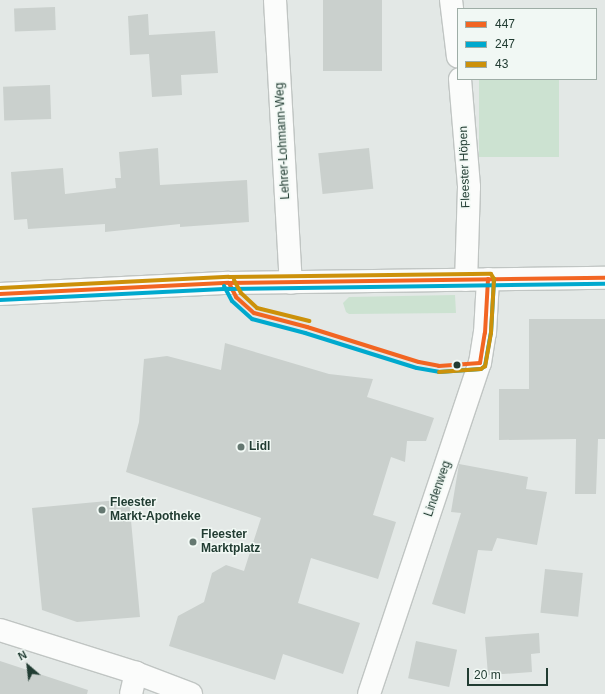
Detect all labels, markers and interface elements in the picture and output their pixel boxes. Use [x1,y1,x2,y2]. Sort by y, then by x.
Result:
legend [457,8,597,80]
text: 447 [495,17,515,31]
text: 247 [495,37,515,51]
text: 43 [495,57,508,71]
street label: Lehrer-Lohmann-Weg [273,82,293,200]
street label: Fleester Höpen [456,126,474,208]
unlabelled marker [452,360,462,370]
place label: Lidl [249,440,270,454]
marker: Lidl [236,442,246,452]
street label: Lindenweg [422,459,454,519]
place label: Fleester Markt-Apotheke [110,496,201,524]
marker: Fleester Markt-Apotheke [97,505,107,515]
place label: Fleester Marktplatz [201,528,260,556]
marker: Fleester Marktplatz [188,537,198,547]
north arrow [8,646,48,686]
text: N [16,648,29,663]
scale bar [469,660,550,686]
text: 20 m [474,668,501,682]

